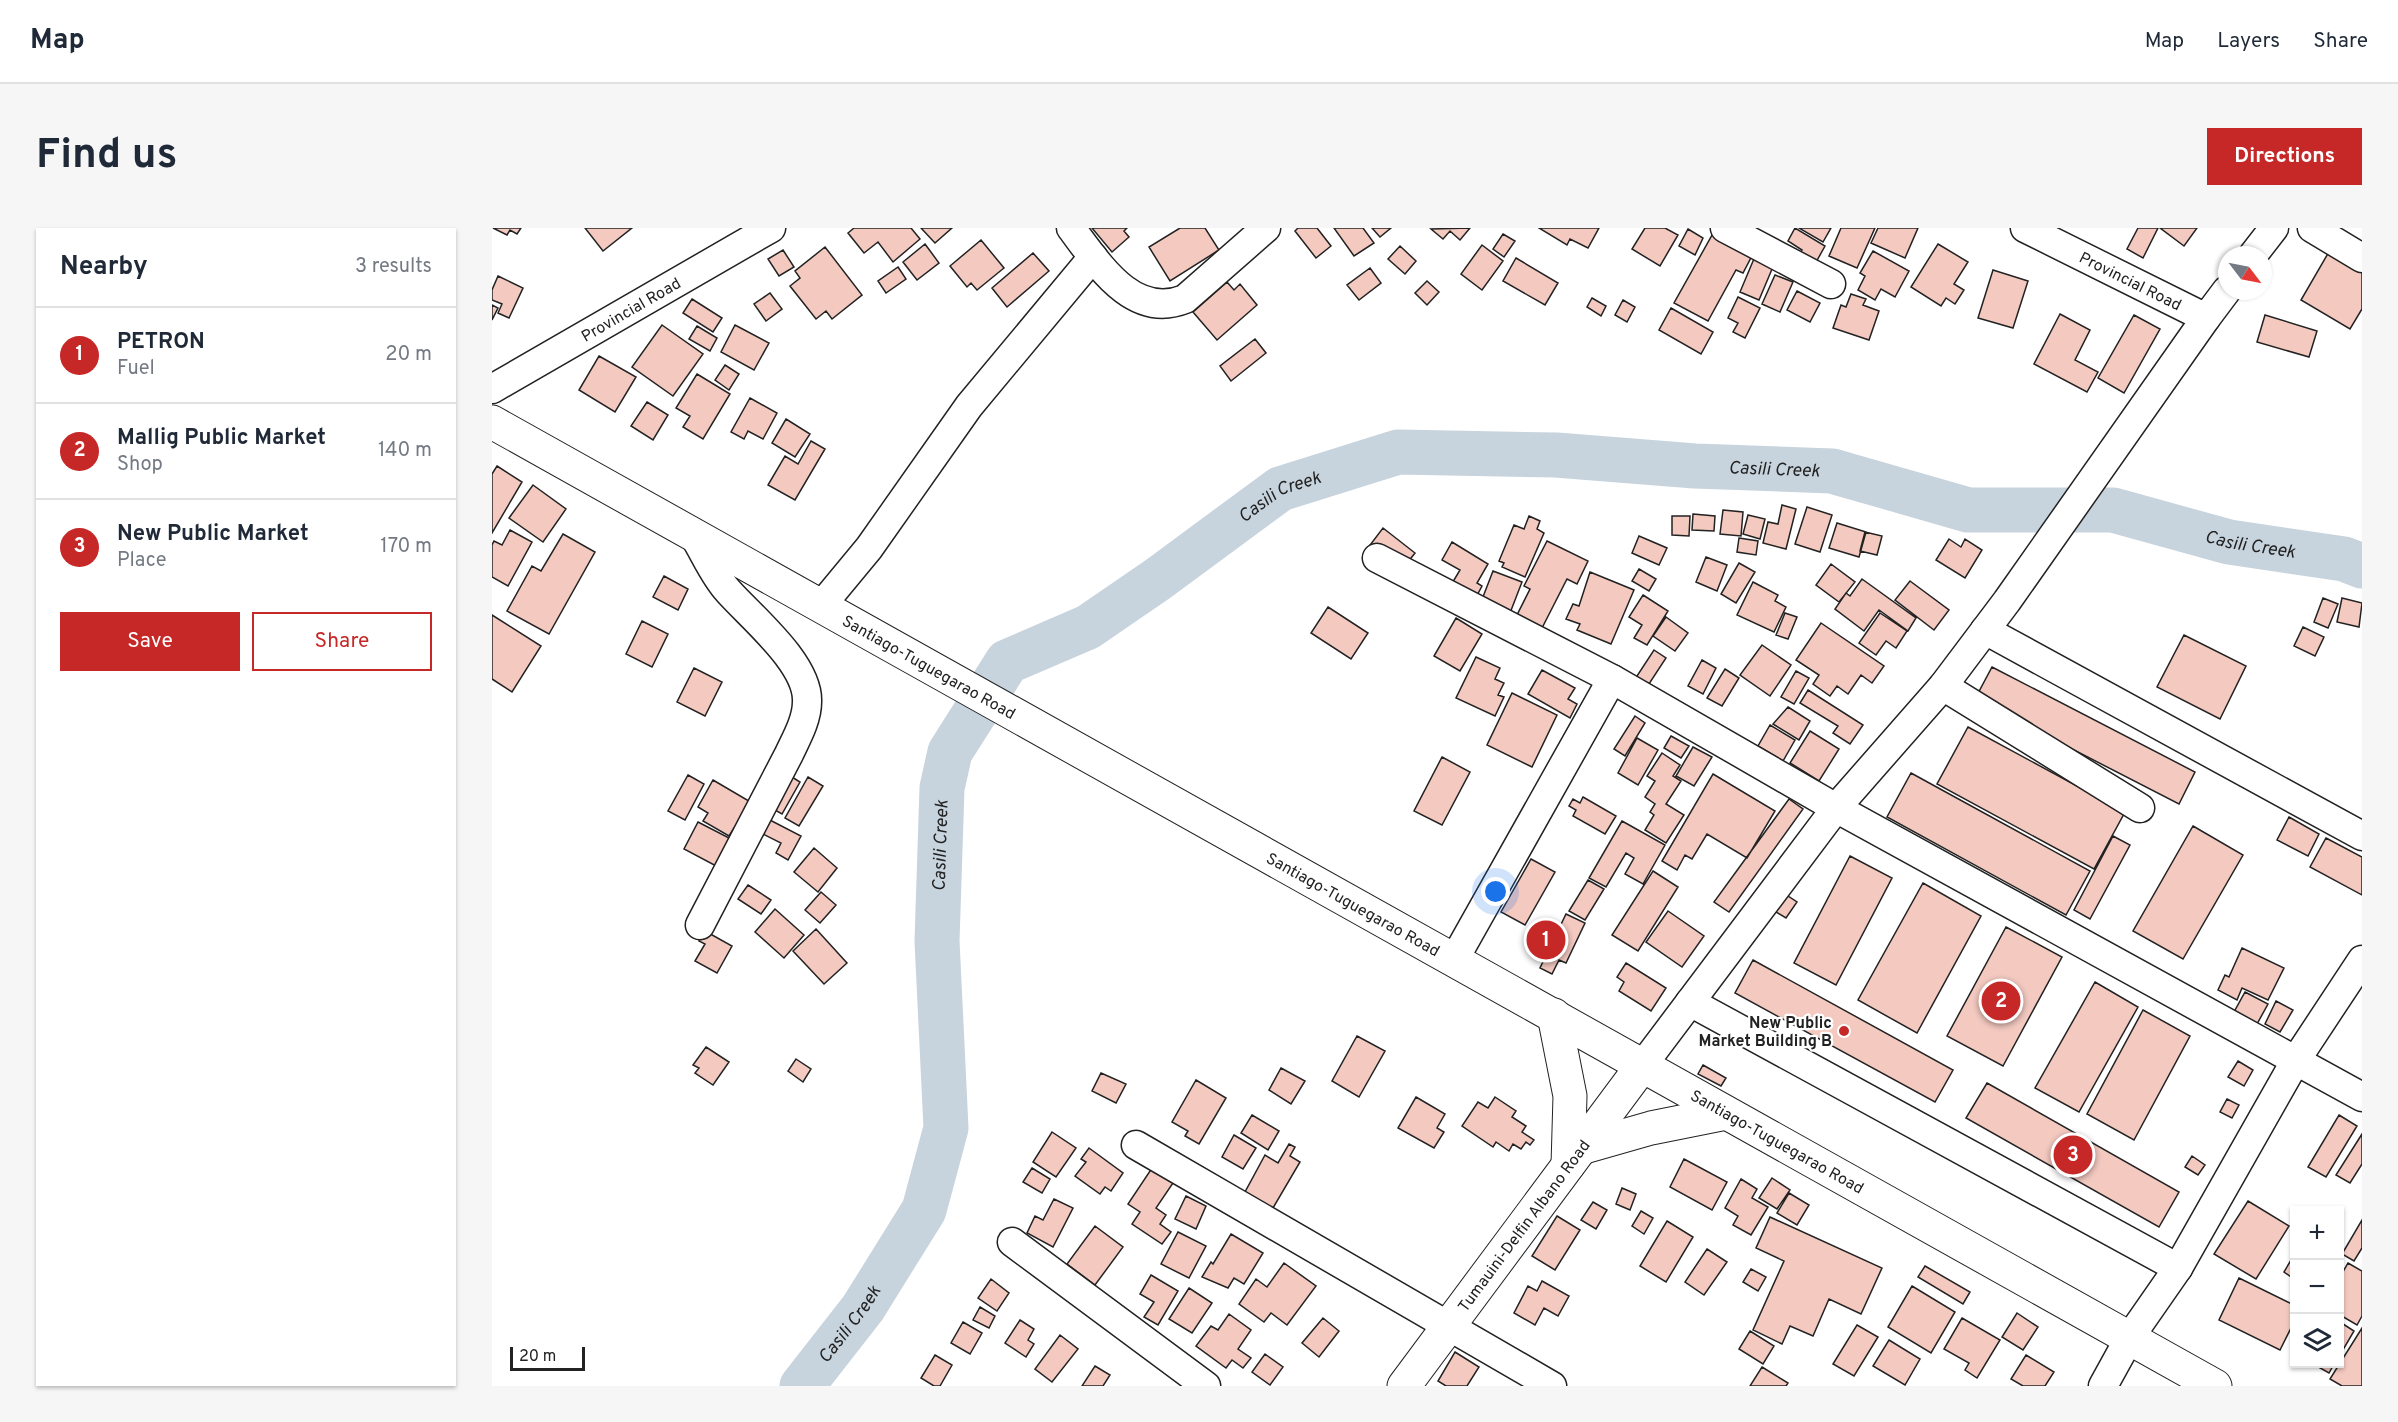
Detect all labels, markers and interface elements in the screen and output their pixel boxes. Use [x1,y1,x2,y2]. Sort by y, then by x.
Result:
text: Map [30,23,85,59]
text: Map [2145,28,2184,55]
text: Layers [2217,28,2280,55]
text: Share [2313,28,2368,55]
button: Directions [2207,128,2362,185]
text: Find us [36,130,177,183]
north arrow [2218,246,2272,300]
street label: Provincial Road [2075,248,2184,316]
text: Nearby [60,251,148,284]
text: 3 results [355,254,432,280]
street label: Provincial Road [578,274,685,347]
text: PETRON [117,329,205,356]
text: 1 [76,342,84,368]
text: 20 m [385,342,432,368]
text: Fuel [117,356,155,382]
text: Mallig Public Market [117,425,326,452]
text: 2 [73,438,86,464]
text: 140 m [378,438,432,464]
text: Shop [117,452,163,478]
water label: Casili Creek [1728,457,1821,484]
water label: Casili Creek [1234,467,1325,529]
text: New Public Market [117,521,309,548]
water label: Casili Creek [2202,526,2298,565]
text: 3 [74,534,86,560]
text: 170 m [380,534,432,560]
text: Place [117,548,167,574]
button: Save [60,612,240,671]
button: Share [252,612,432,671]
street label: Santiago-Tuguegarao Road [838,612,1018,725]
water label: Casili Creek [929,799,955,892]
street label: Santiago-Tuguegarao Road [1262,849,1443,962]
your location [1481,877,1510,906]
pin: 1 [1526,918,1566,962]
pin: 2 [1982,978,2020,1024]
place label: New Public Market Building B [1698,1014,1832,1052]
marker: New Public Market Building B [1837,1024,1851,1038]
street label: Santiago-Tuguegarao Road [1686,1086,1867,1199]
pin: 3 [2054,1132,2092,1178]
street label: Tumauini-Delfin Albano Road [1454,1137,1595,1317]
map controls [2290,1206,2344,1368]
button: + [2290,1206,2344,1260]
button: − [2290,1260,2344,1314]
water label: Casili Creek [814,1281,888,1369]
button: layers [2290,1314,2344,1368]
scale bar [510,1344,585,1372]
text: 20 m [519,1347,556,1367]

